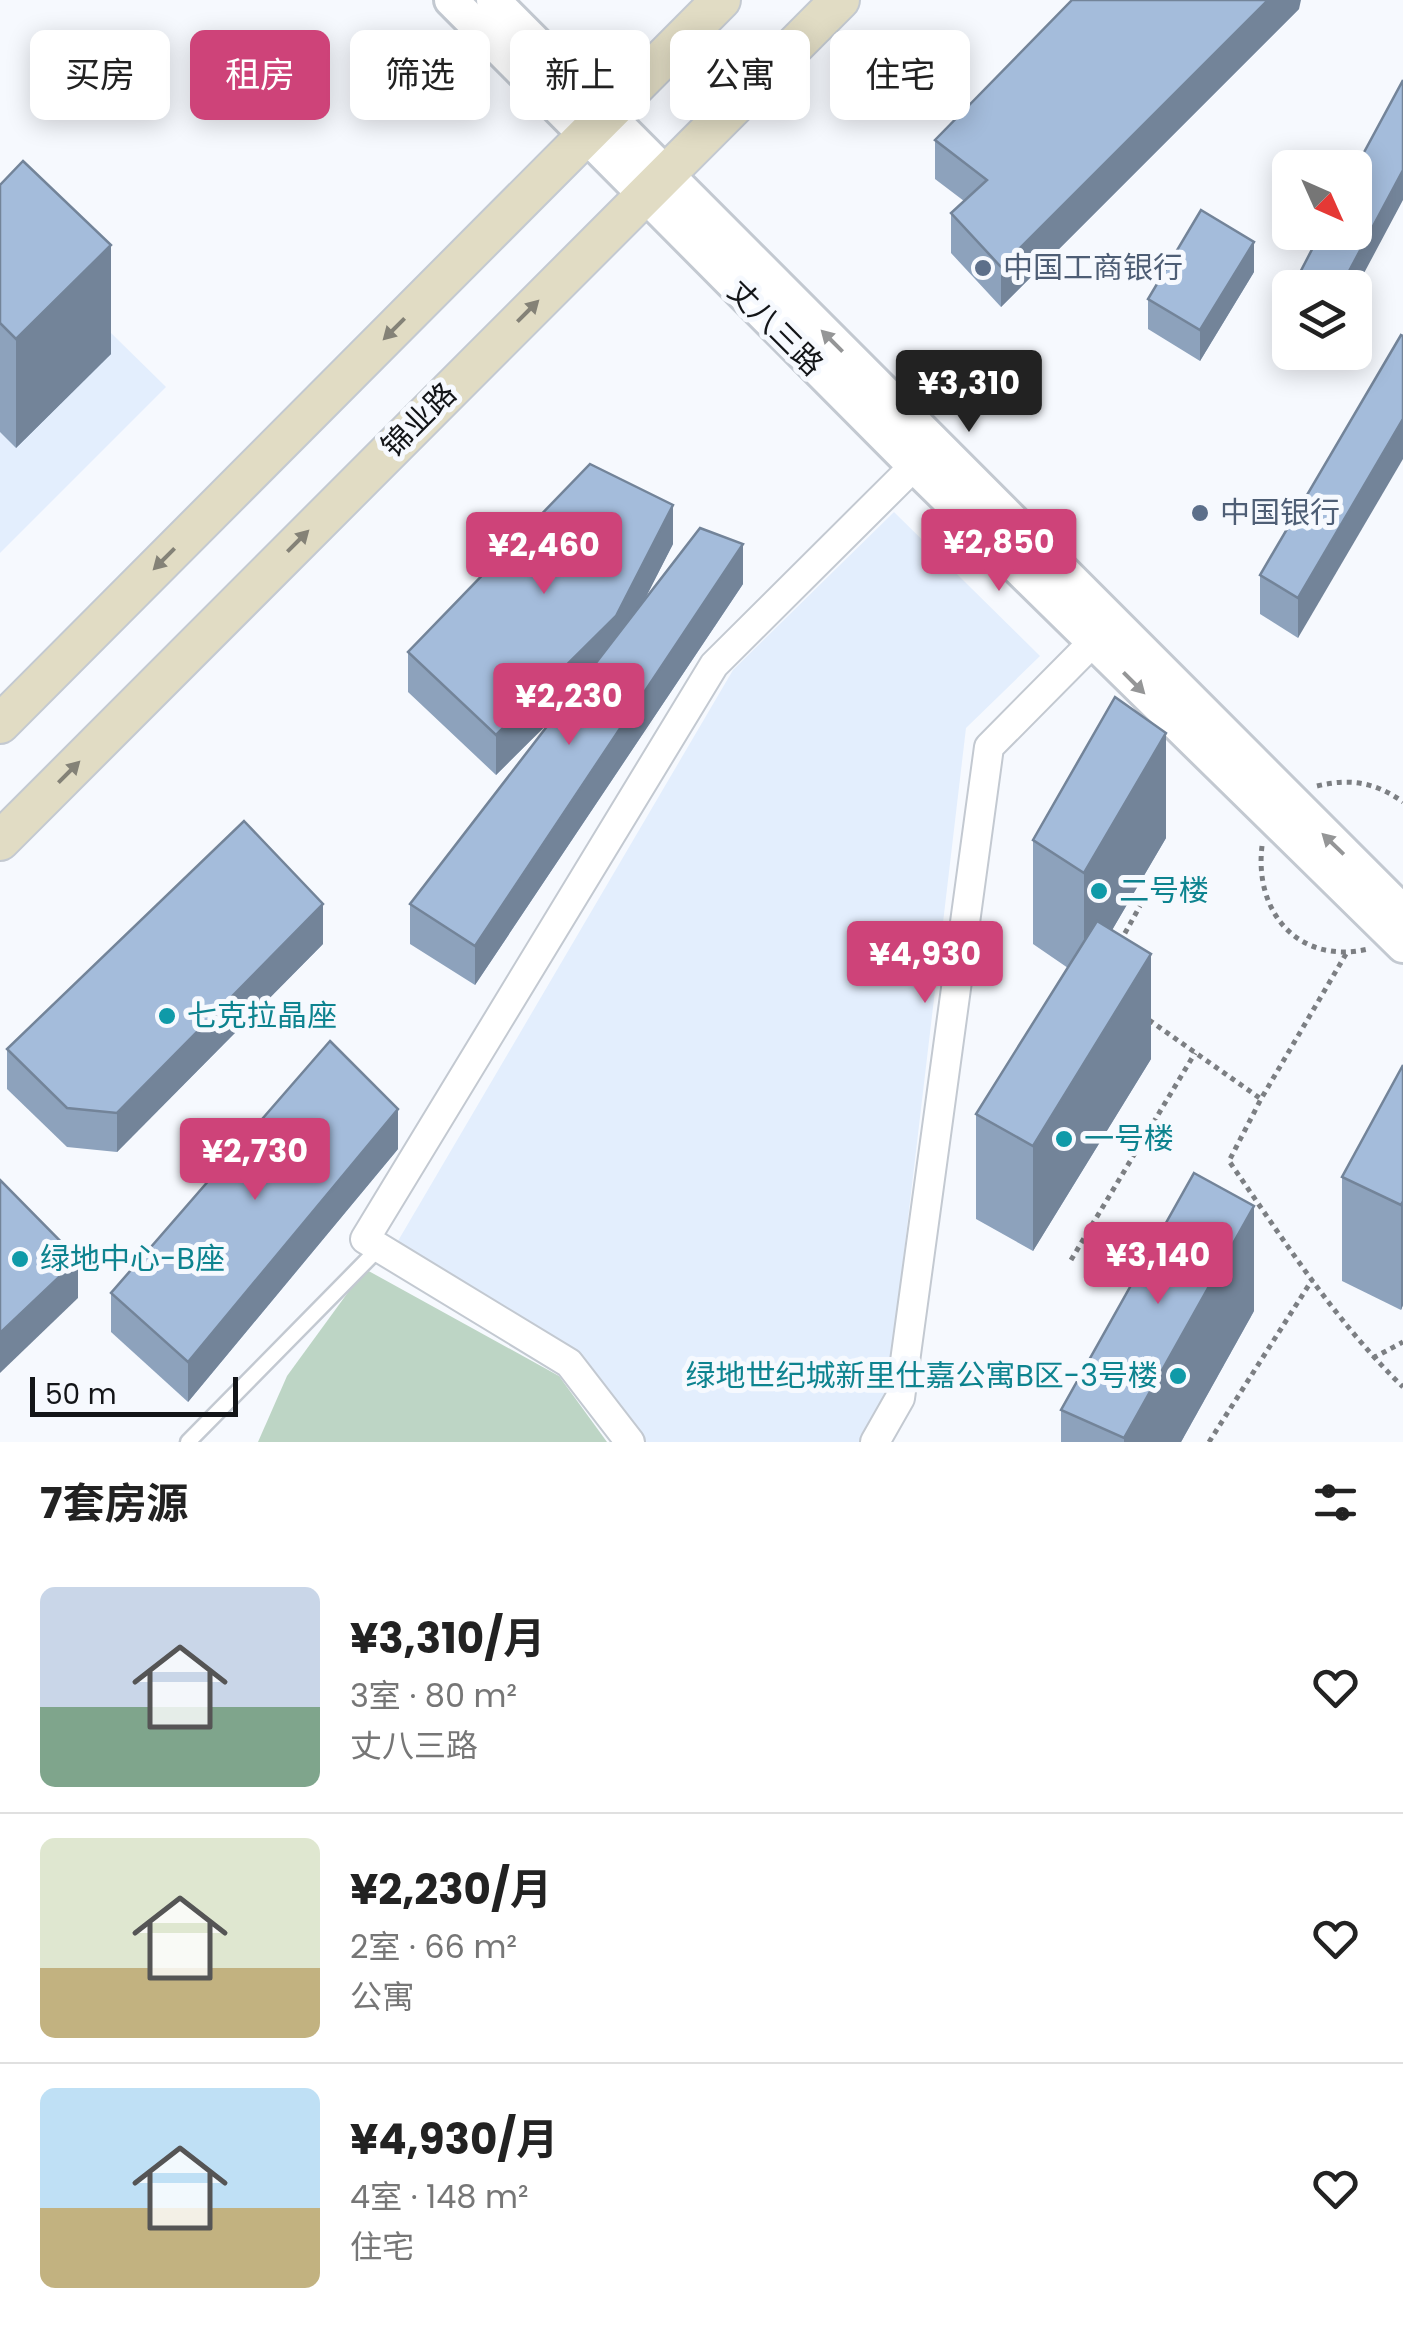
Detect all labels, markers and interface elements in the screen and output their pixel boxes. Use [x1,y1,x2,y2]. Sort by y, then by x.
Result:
chip: 买房 [30,30,170,120]
chip: 租房 [190,30,330,120]
chip: 筛选 [350,30,490,120]
chip: 新上 [510,30,650,120]
chip: 公寓 [670,30,810,120]
chip: 住宅 [830,30,970,120]
north arrow [1272,150,1372,250]
map controls [1272,150,1372,370]
place label: 中国工商银行 [1003,246,1183,289]
marker: 中国工商银行 [972,257,994,279]
street label: 丈八三路 [718,270,833,385]
button: layers [1272,270,1372,370]
one-way arrow [515,300,539,324]
one-way arrow [382,317,406,340]
one-way arrow [821,329,845,353]
pin: ¥3,310 [888,350,1050,435]
text: ¥3,310 [918,360,1020,405]
street label: 锦业路 [372,373,466,467]
place label: 中国银行 [1220,491,1340,534]
marker: 中国银行 [1189,502,1211,524]
pin: ¥2,850 [918,509,1080,594]
pin: ¥2,460 [463,512,625,597]
text: ¥2,850 [943,519,1055,564]
text: ¥2,460 [488,522,600,567]
one-way arrow [286,530,310,554]
one-way arrow [153,547,177,571]
pin: ¥2,230 [488,663,650,748]
one-way arrow [1122,671,1146,694]
text: ¥2,230 [515,673,623,718]
one-way arrow [56,760,80,784]
one-way arrow [1322,833,1346,856]
place label: 二号楼 [1119,869,1209,912]
marker: 二号楼 [1088,880,1110,902]
pin: ¥4,930 [844,921,1006,1006]
text: ¥4,930 [869,931,981,976]
place label: 七克拉晶座 [187,994,337,1037]
marker: 七克拉晶座 [156,1005,178,1027]
place label: 一号楼 [1084,1117,1174,1160]
pin: ¥2,730 [174,1118,336,1203]
text: ¥2,730 [202,1128,308,1173]
marker: 一号楼 [1053,1128,1075,1150]
pin: ¥3,140 [1077,1222,1239,1307]
text: ¥3,140 [1106,1232,1210,1277]
place label: 绿地中心-B座 [40,1237,225,1280]
marker: 绿地中心-B座 [9,1248,31,1270]
place label: 绿地世纪城新里仕嘉公寓B区-3号楼 [685,1354,1158,1397]
marker: 绿地世纪城新里仕嘉公寓B区-3号楼 [1167,1365,1189,1387]
scale bar [30,1372,238,1416]
text: 50 m [45,1375,116,1414]
text: 7套房源 [40,1474,188,1533]
icon: filters [1308,1475,1363,1530]
text: ¥3,310/月 [350,1609,545,1668]
icon: home [120,1627,240,1747]
icon: heart [1308,1660,1363,1715]
text: 3室 · 80 m² [350,1673,517,1718]
text: 丈八三路 [350,1723,478,1768]
text: ¥2,230/月 [350,1860,552,1919]
icon: home [120,1878,240,1998]
icon: heart [1308,1911,1363,1966]
text: 2室 · 66 m² [350,1924,517,1969]
text: 公寓 [350,1974,414,2019]
text: ¥4,930/月 [350,2110,558,2169]
icon: home [120,2128,240,2248]
icon: heart [1308,2161,1363,2216]
text: 4室 · 148 m² [350,2174,529,2219]
text: 住宅 [350,2224,414,2269]

